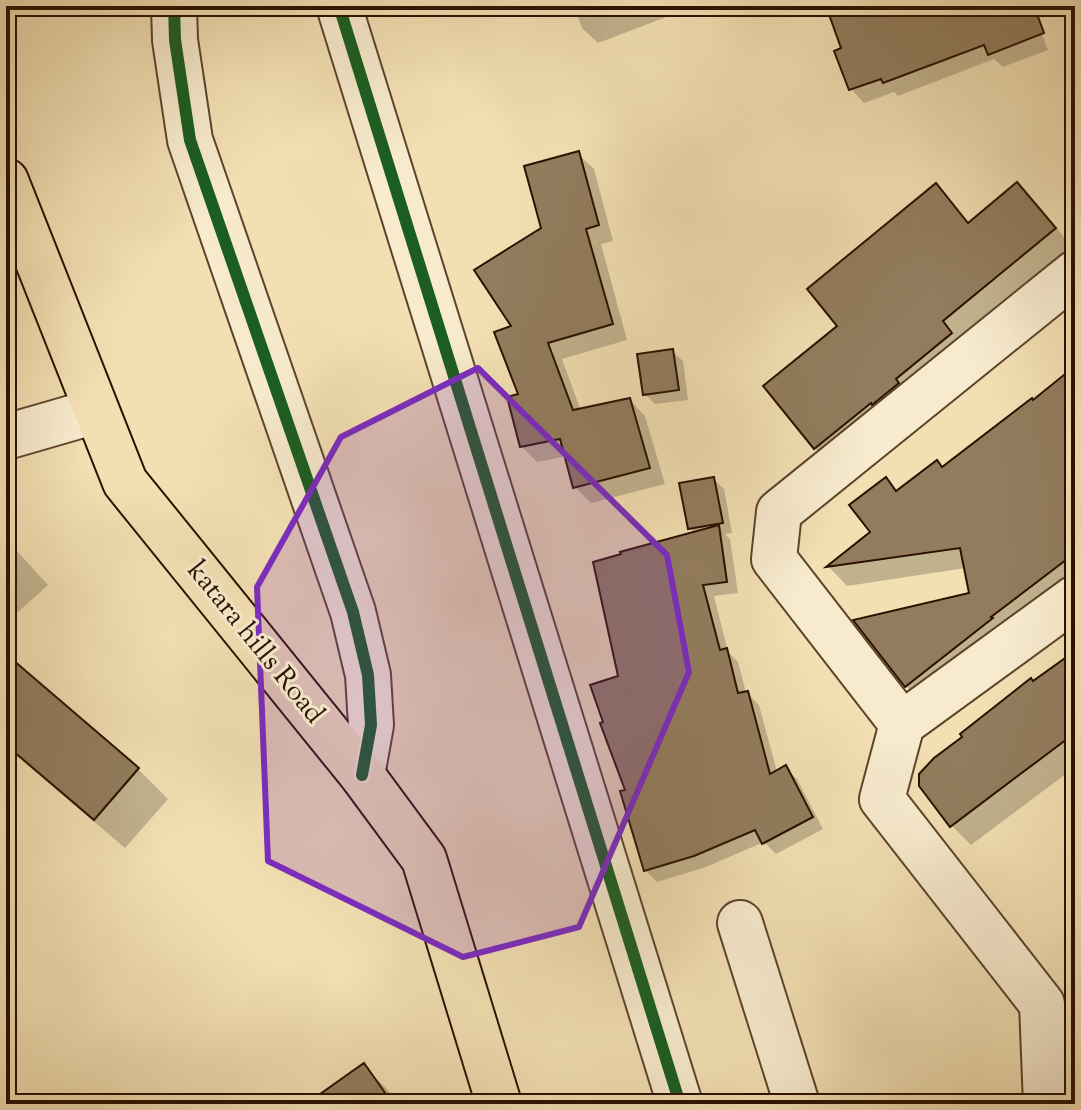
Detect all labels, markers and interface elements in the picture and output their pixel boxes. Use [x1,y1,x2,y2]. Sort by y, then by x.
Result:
street label: katara hills Road [177,553,333,733]

